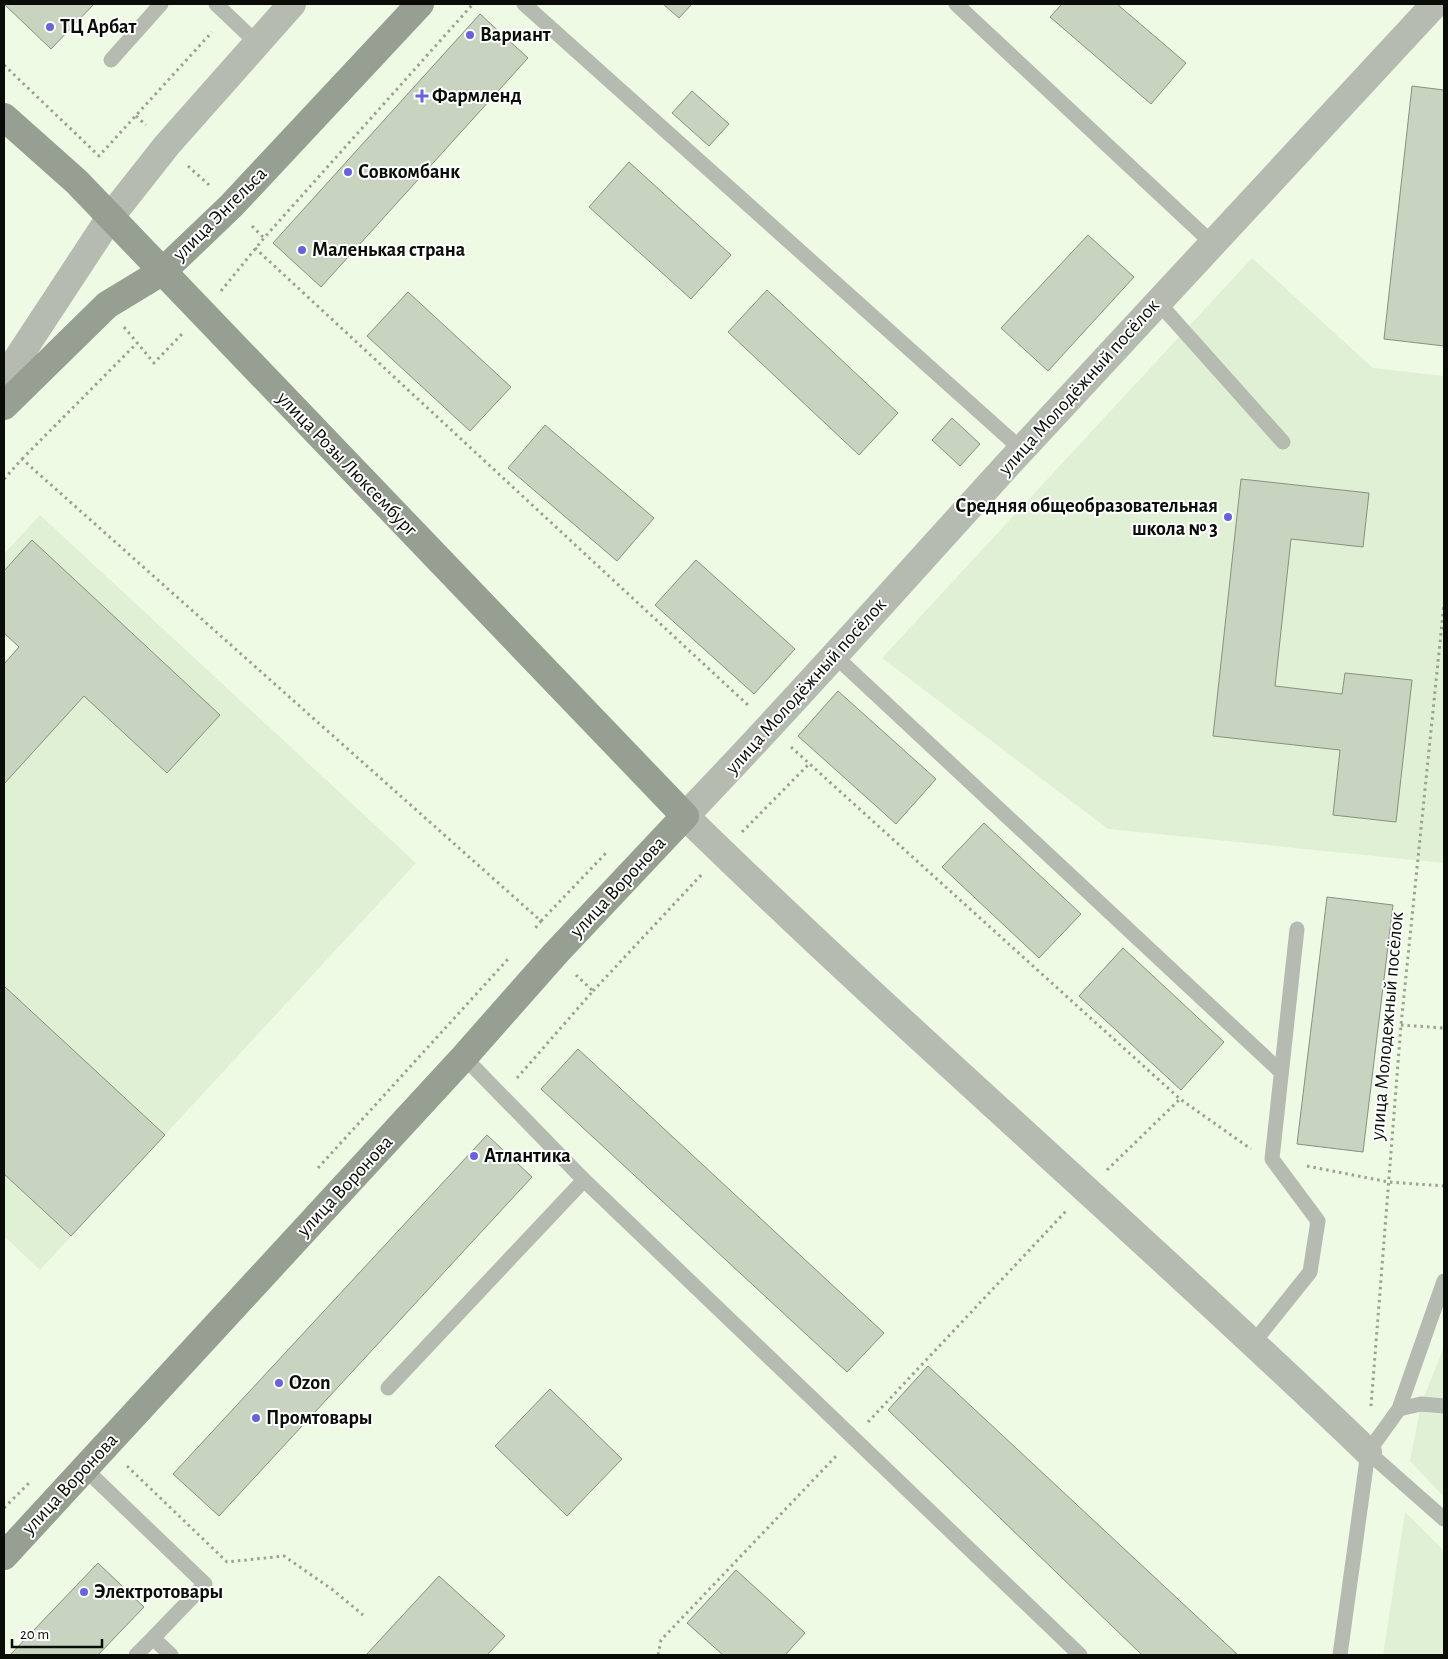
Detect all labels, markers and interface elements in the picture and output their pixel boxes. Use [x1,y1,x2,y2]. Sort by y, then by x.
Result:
place label: ТЦ Арбат [60,17,136,37]
marker: ТЦ Арбат [44,21,56,33]
place label: Вариант [480,25,551,45]
marker: Вариант [464,29,476,41]
place label: Фармленд [432,86,522,106]
marker: Фармленд [416,90,428,102]
place label: Совкомбанк [358,162,460,182]
street label: улица Энгельса [169,163,271,265]
marker: Совкомбанк [342,166,354,178]
place label: Маленькая страна [312,240,466,260]
marker: Маленькая страна [296,244,308,256]
street label: улица Молодёжный посёлок [994,295,1163,480]
street label: улица Розы Люксембург [272,387,421,540]
place label: Средняя общеобразовательная школа № 3 [955,496,1218,539]
marker: Средняя общеобразовательная школа № 3 [1222,511,1234,523]
street label: улица Молодёжный посёлок [721,594,890,779]
street label: улица Воронова [566,833,670,942]
street label: улица Молодежный посёлок [1367,911,1407,1142]
street label: улица Воронова [293,1132,397,1241]
place label: Атлантика [484,1146,571,1166]
marker: Атлантика [468,1150,480,1162]
place label: Ozon [289,1373,331,1393]
marker: Ozon [273,1377,285,1389]
place label: Промтовары [266,1408,372,1428]
marker: Промтовары [250,1412,262,1424]
street label: улица Воронова [18,1430,122,1539]
place label: Электротовары [94,1582,223,1602]
marker: Электротовары [78,1586,90,1598]
scale bar [12,1616,102,1648]
text: 20 m [20,1627,49,1642]

